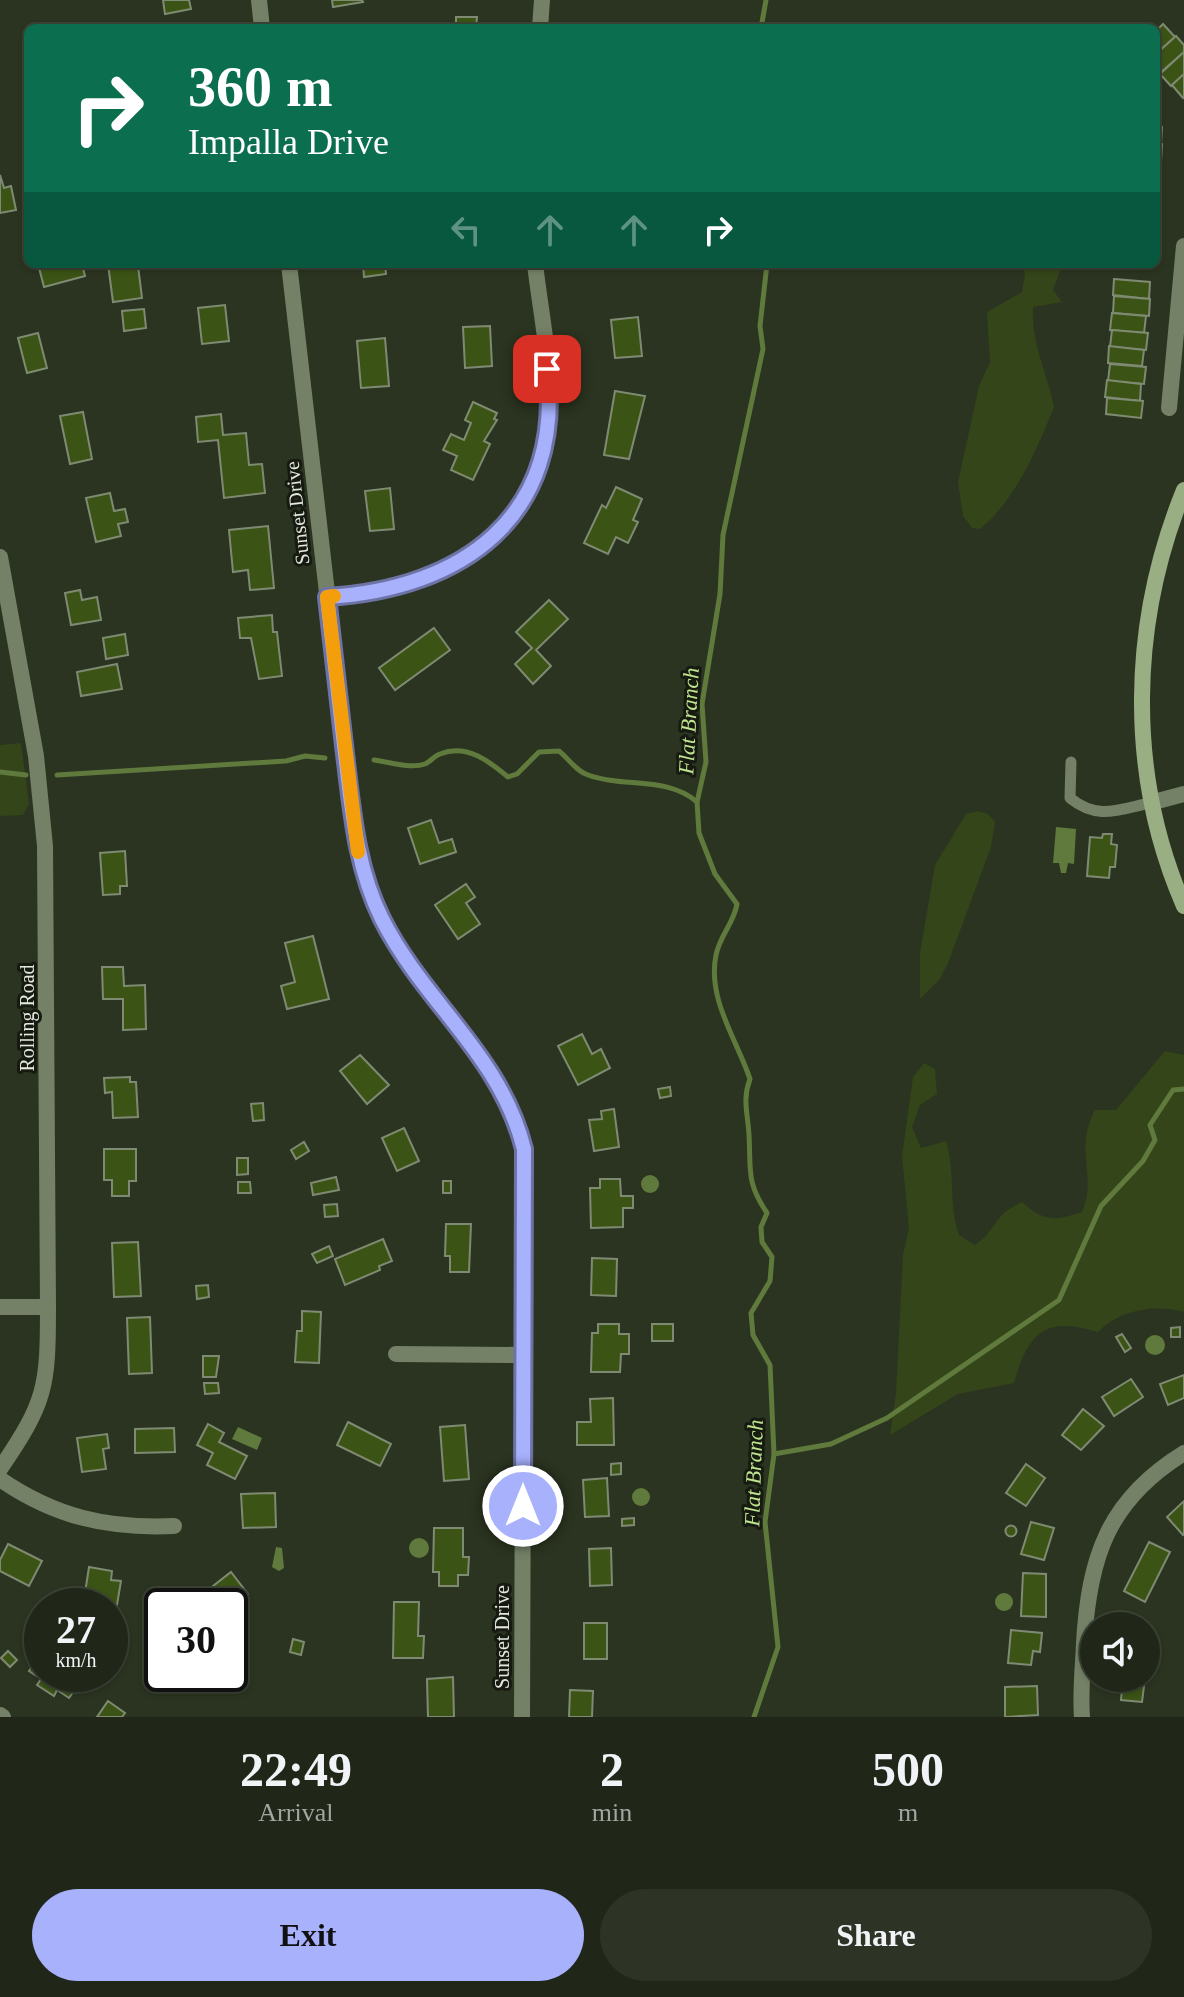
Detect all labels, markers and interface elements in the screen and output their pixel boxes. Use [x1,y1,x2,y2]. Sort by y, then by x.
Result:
icon: right [56,56,160,160]
text: 360 m [188,56,333,118]
text: Impalla Drive [188,122,389,162]
icon: left [444,208,488,252]
icon: ahead [528,208,572,252]
icon: ahead [612,208,656,252]
icon: right [696,208,740,252]
pin [513,335,581,403]
icon: arrive [525,347,569,391]
street label: Sunset Drive [281,460,313,566]
water label: Flat Branch [673,667,704,776]
street label: Rolling Road [16,964,39,1072]
water label: Flat Branch [739,1419,768,1528]
position arrow [481,1464,565,1548]
street label: Sunset Drive [491,1585,513,1689]
speed limit sign: 30 [144,1588,248,1692]
text: 27 [56,1607,96,1652]
map controls [1080,1612,1160,1692]
button: sound [1080,1612,1160,1692]
text: km/h [55,1649,97,1671]
text: 22:49 [240,1743,352,1796]
text: 2 [600,1743,624,1796]
text: 500 [872,1743,944,1796]
text: Arrival [258,1798,333,1827]
text: min [592,1798,632,1827]
text: m [898,1798,918,1827]
button: Exit [32,1889,584,1981]
button: Share [600,1889,1152,1981]

